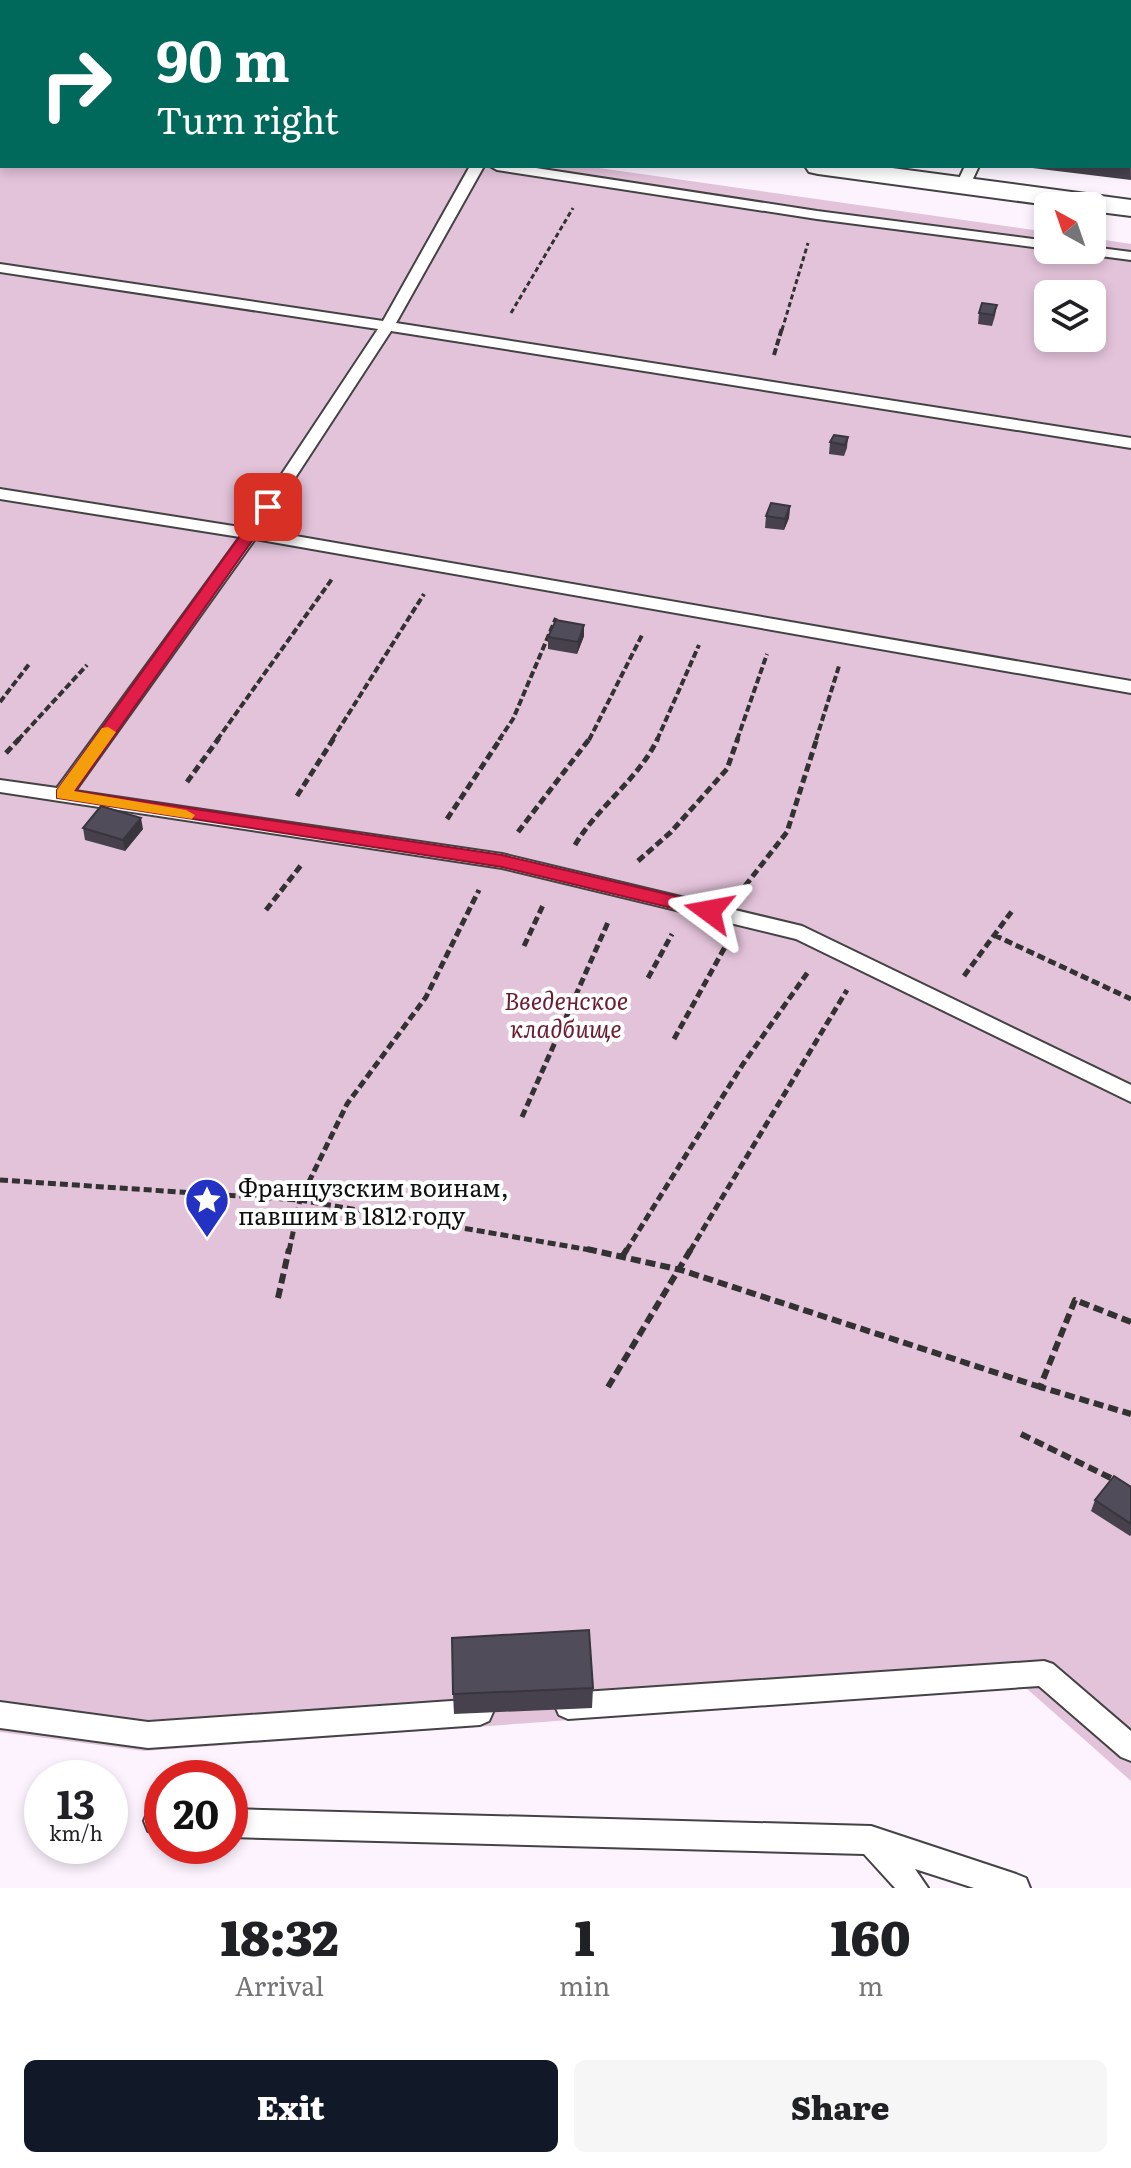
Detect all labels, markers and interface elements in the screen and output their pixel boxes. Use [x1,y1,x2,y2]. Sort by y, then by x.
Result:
text: 90 m [156,16,290,99]
icon: right [24,32,128,136]
text: Turn right [156,92,339,145]
north arrow [1034,192,1106,264]
map controls [1034,192,1106,352]
button: layers [1034,280,1106,352]
pin [234,473,302,541]
icon: arrive [246,485,290,529]
position arrow [667,869,751,953]
park label: Введенское кладбище [504,982,628,1045]
place label: Французским воинам, павшим в 1812 году [238,1169,509,1232]
place icon: Французским воинам, павшим в 1812 году [183,1176,231,1239]
speed limit sign: 20 [144,1760,248,1864]
text: 13 [57,1772,95,1831]
text: km/h [49,1817,103,1847]
text: 18:32 [220,1900,339,1971]
text: 1 [575,1900,595,1971]
text: 160 [831,1900,911,1971]
text: Arrival [235,1965,324,2004]
text: min [559,1965,610,2004]
text: m [858,1965,883,2004]
button: Exit [24,2060,558,2152]
button: Share [574,2060,1107,2152]

